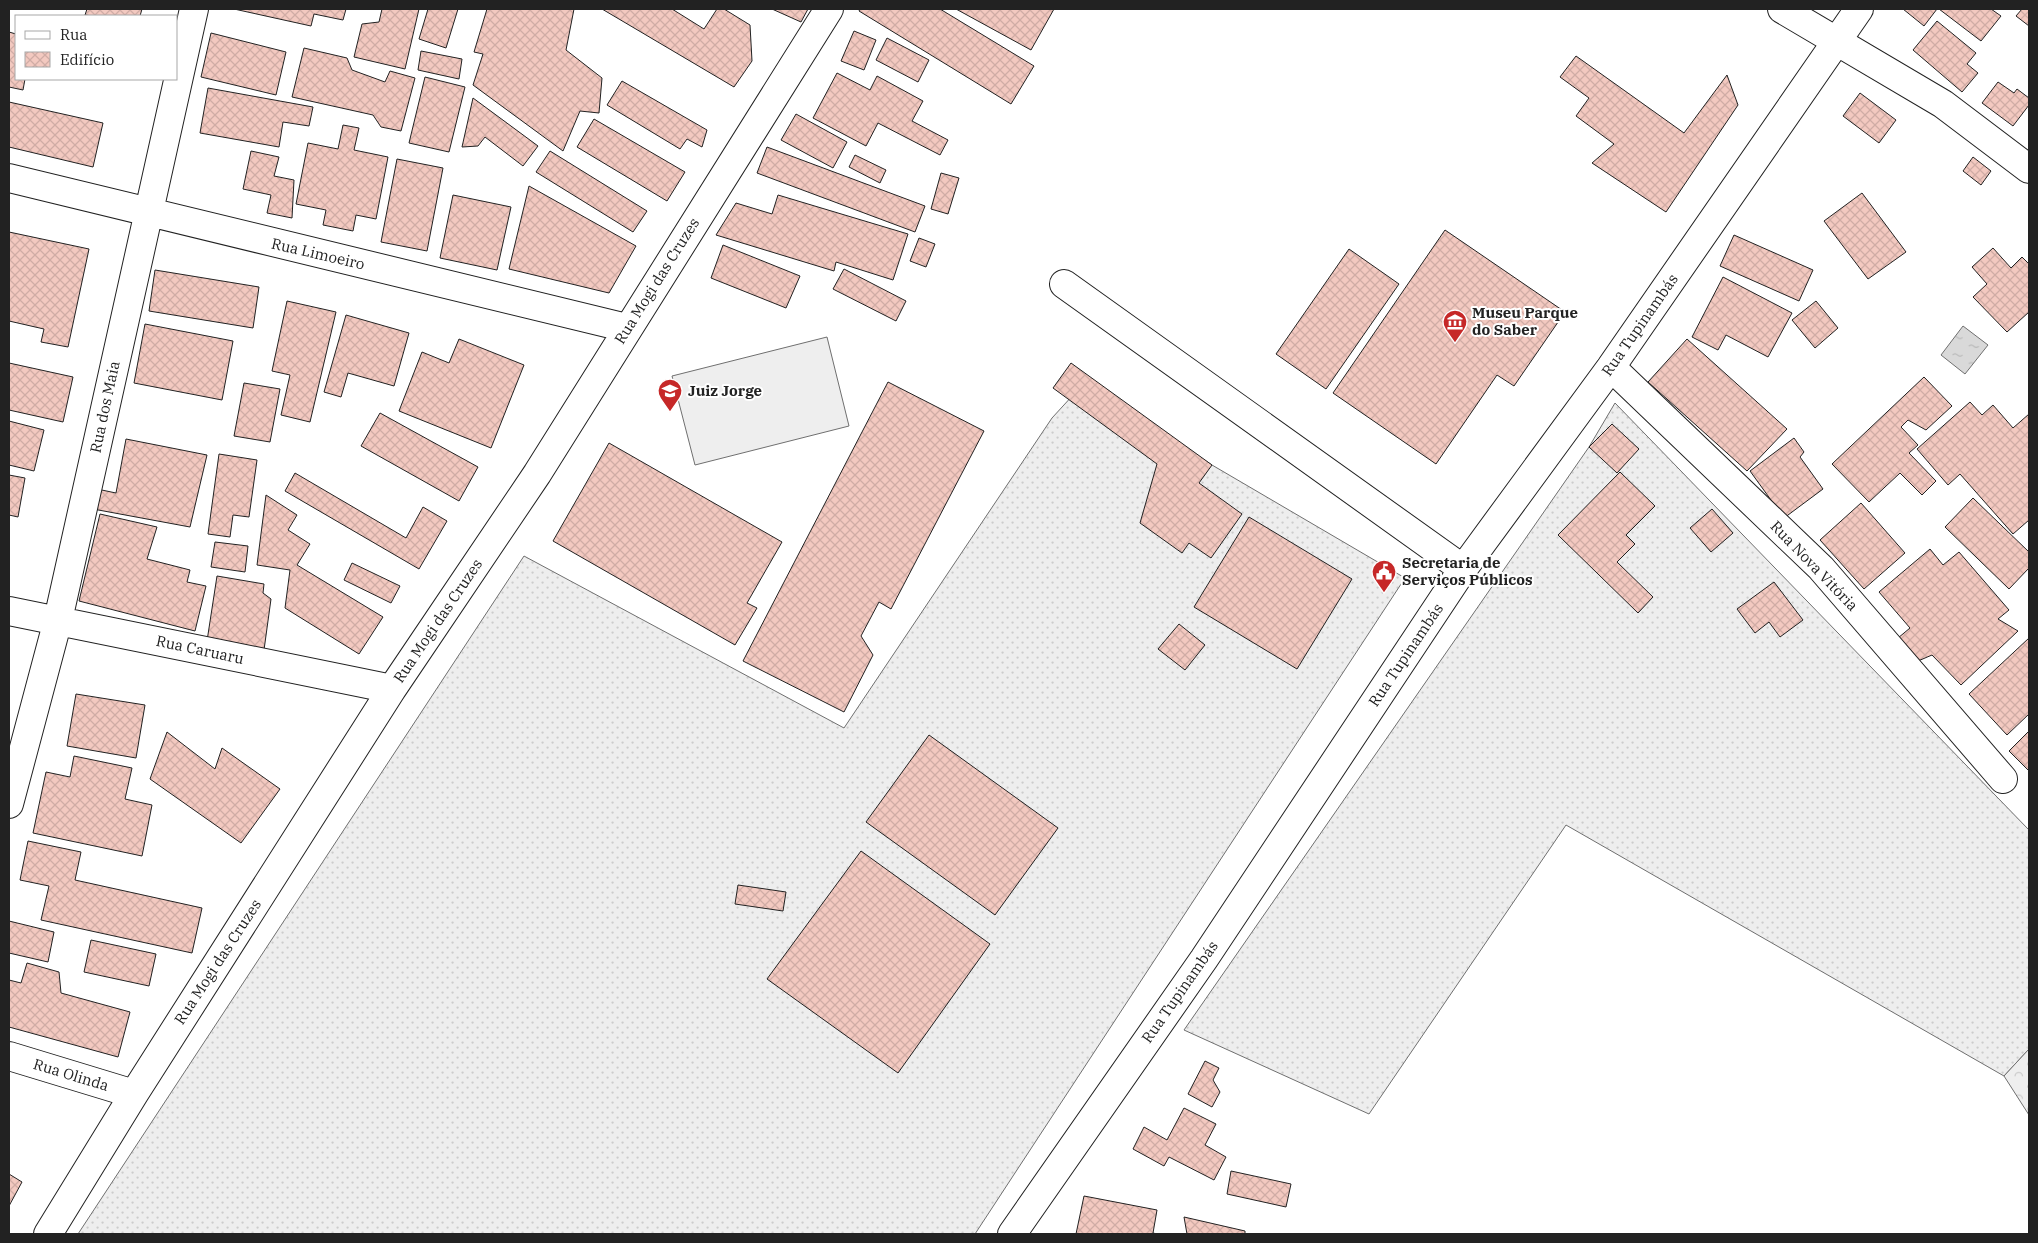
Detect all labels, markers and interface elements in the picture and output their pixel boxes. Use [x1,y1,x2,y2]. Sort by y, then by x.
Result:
legend [15,15,178,80]
text: Rua [60,25,87,44]
text: Edifício [60,50,114,69]
street label: Rua Mogi das Cruzes [610,214,703,347]
street label: Rua Limoeiro [270,234,367,273]
street label: Rua Tupinambás [1597,270,1682,379]
place label: Museu Parque do Saber [1472,303,1578,339]
museum icon: Museu Parque do Saber [1442,309,1468,343]
street label: Rua dos Maia [85,359,124,455]
school or university icon: Juiz Jorge [657,378,683,412]
place label: Juiz Jorge [688,381,762,400]
street label: Rua Nova Vitória [1767,517,1862,615]
place label: Secretaria de Serviços Públicos [1402,553,1533,589]
street label: Rua Mogi das Cruzes [389,555,486,686]
public building icon: Secretaria de Serviços Públicos [1371,559,1397,593]
street label: Rua Tupinambás [1364,600,1447,710]
street label: Rua Caruaru [154,631,246,668]
street label: Rua Mogi das Cruzes [170,896,265,1028]
street label: Rua Tupinambás [1137,937,1222,1046]
street label: Rua Olinda [31,1054,111,1095]

